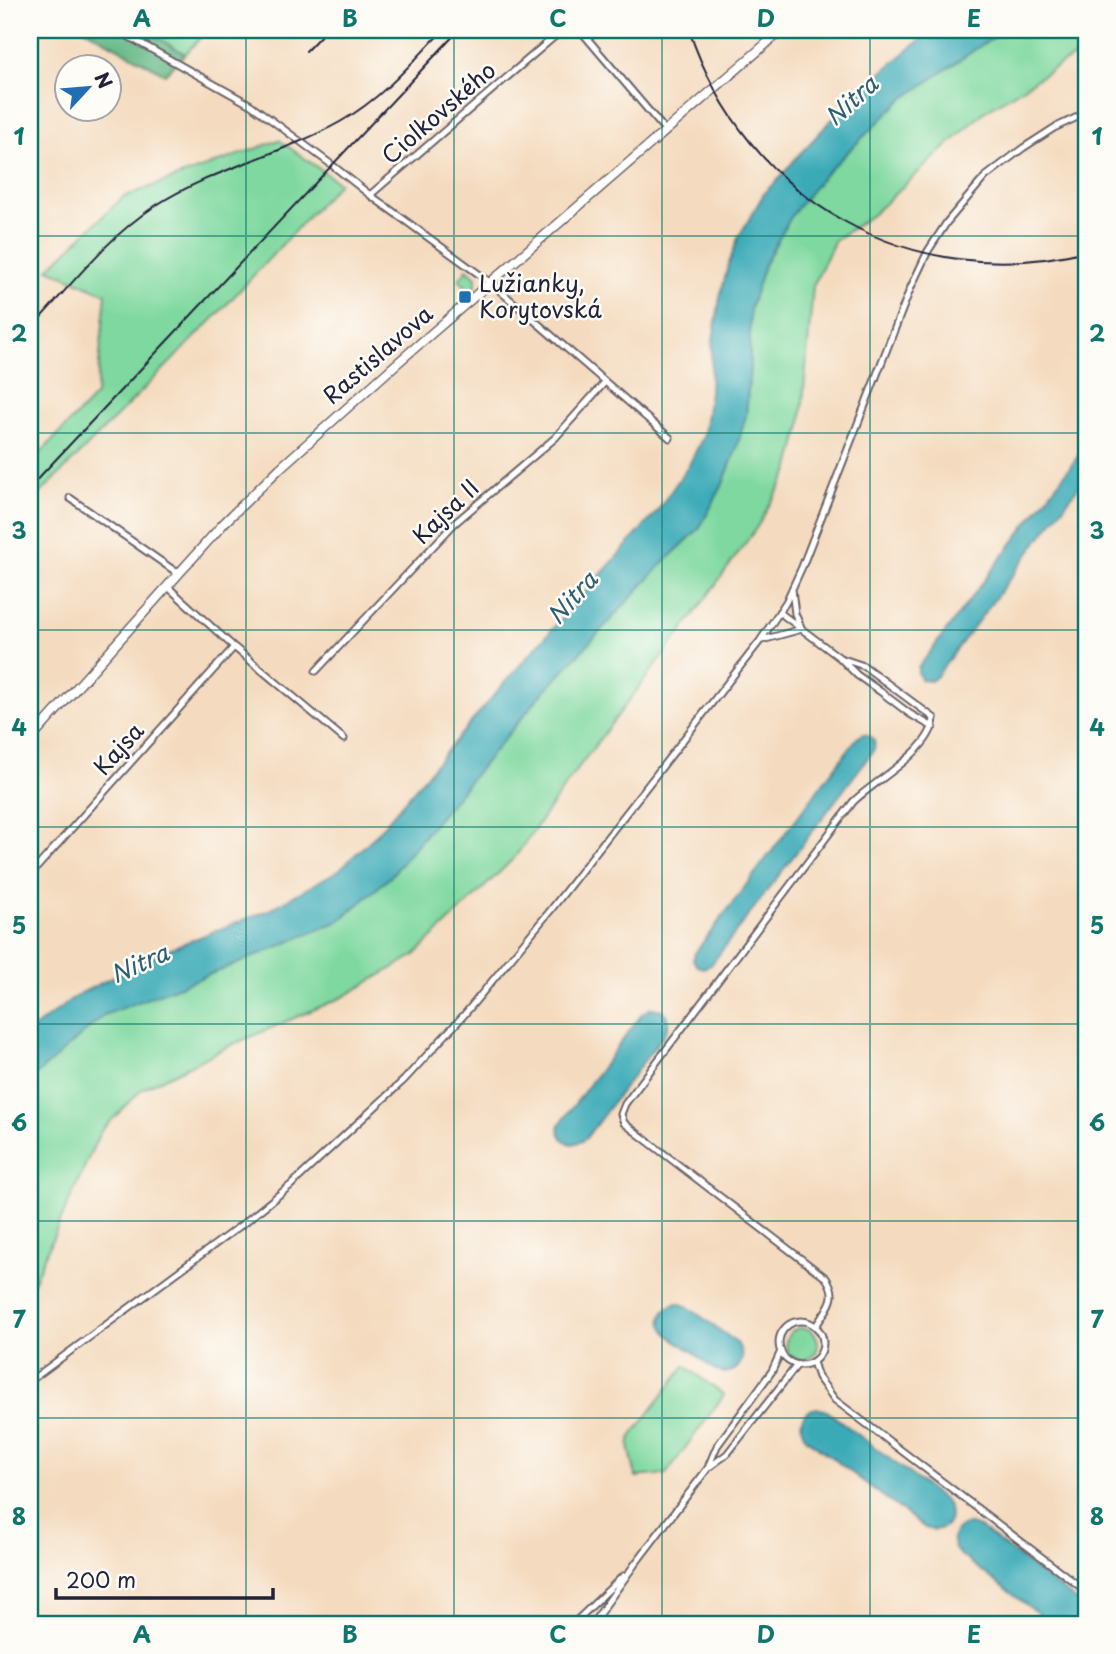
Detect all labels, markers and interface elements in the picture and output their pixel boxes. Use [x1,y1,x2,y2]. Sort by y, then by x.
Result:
text: A [133,0,151,35]
text: B [342,0,358,35]
text: C [549,0,567,35]
text: D [757,0,775,35]
text: E [967,0,981,35]
north arrow [52,52,122,122]
street label: Ciolkovského [373,52,503,172]
water label: Nitra [816,65,886,133]
text: N [88,67,120,93]
text: 1 [14,118,25,153]
text: 1 [1092,118,1103,153]
place label: Lužianky, Korytovská [479,265,603,326]
marker: Lužianky, Korytovská [457,289,473,305]
street label: Rastislavova [314,296,440,412]
text: 2 [11,315,27,350]
text: 2 [1089,315,1105,350]
street label: Kajsa II [404,470,486,552]
text: 3 [11,512,27,547]
text: 3 [1089,512,1105,547]
water label: Nitra [538,561,606,631]
text: 4 [11,709,27,744]
text: 4 [1089,709,1105,744]
street label: Kajsa [85,713,152,782]
text: 5 [12,907,26,942]
text: 5 [1090,907,1104,942]
water label: Nitra [104,933,175,991]
text: 6 [11,1104,27,1139]
text: 6 [1089,1104,1105,1139]
text: 7 [12,1301,26,1336]
text: 7 [1090,1301,1104,1336]
text: 8 [12,1498,26,1533]
text: 8 [1090,1498,1104,1533]
scale bar [56,1556,273,1600]
text: 200 m [66,1563,136,1595]
text: A [133,1616,151,1651]
text: B [342,1616,358,1651]
text: C [549,1616,567,1651]
text: D [757,1616,775,1651]
text: E [967,1616,981,1651]

